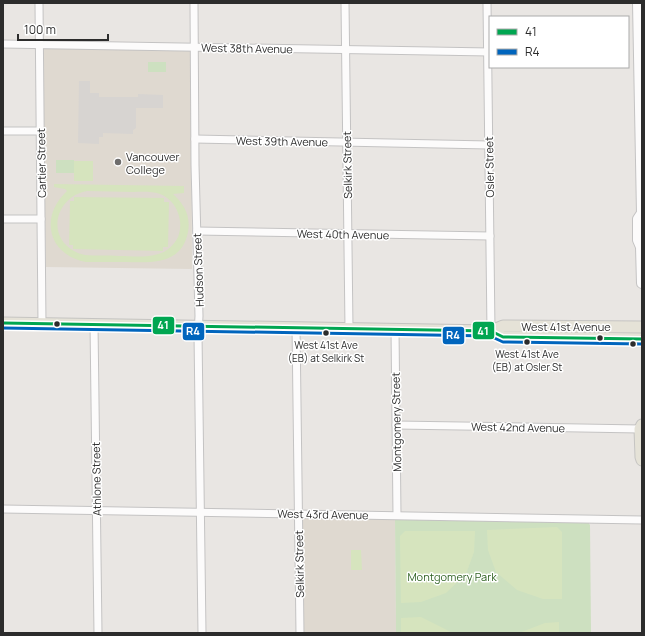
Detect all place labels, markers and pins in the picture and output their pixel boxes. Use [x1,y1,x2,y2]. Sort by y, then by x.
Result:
place label: Vancouver College [126,149,180,177]
marker: Vancouver College [113,157,123,167]
unlabelled marker [52,319,62,329]
marker: West 41st Ave (EB) at Selkirk St [321,328,331,338]
unlabelled marker [595,333,605,343]
marker: West 41st Ave (EB) at Osler St [522,337,532,347]
place label: West 41st Ave (EB) at Selkirk St [288,338,364,365]
unlabelled marker [628,339,638,349]
place label: West 41st Ave (EB) at Osler St [492,347,562,374]

